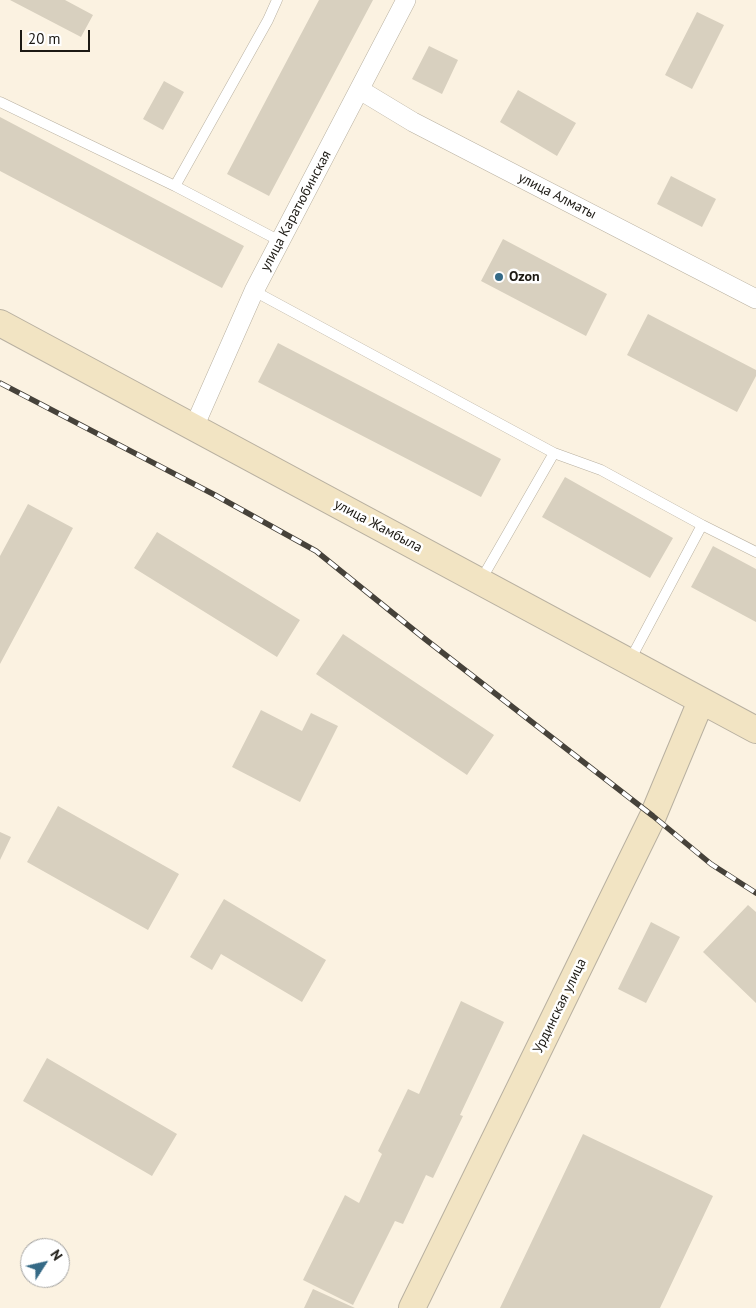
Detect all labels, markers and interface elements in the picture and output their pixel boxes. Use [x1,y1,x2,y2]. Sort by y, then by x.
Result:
scale bar [22,20,92,52]
text: 20 m [28,29,61,48]
street label: улица Каратюбинская [257,148,335,274]
street label: улица Алматы [515,169,599,223]
place label: Ozon [509,269,540,285]
marker: Ozon [493,271,505,283]
street label: улица Жамбыла [331,496,425,556]
street label: Урдинская улица [530,956,590,1056]
north arrow [20,1238,70,1288]
text: N [46,1246,66,1264]

